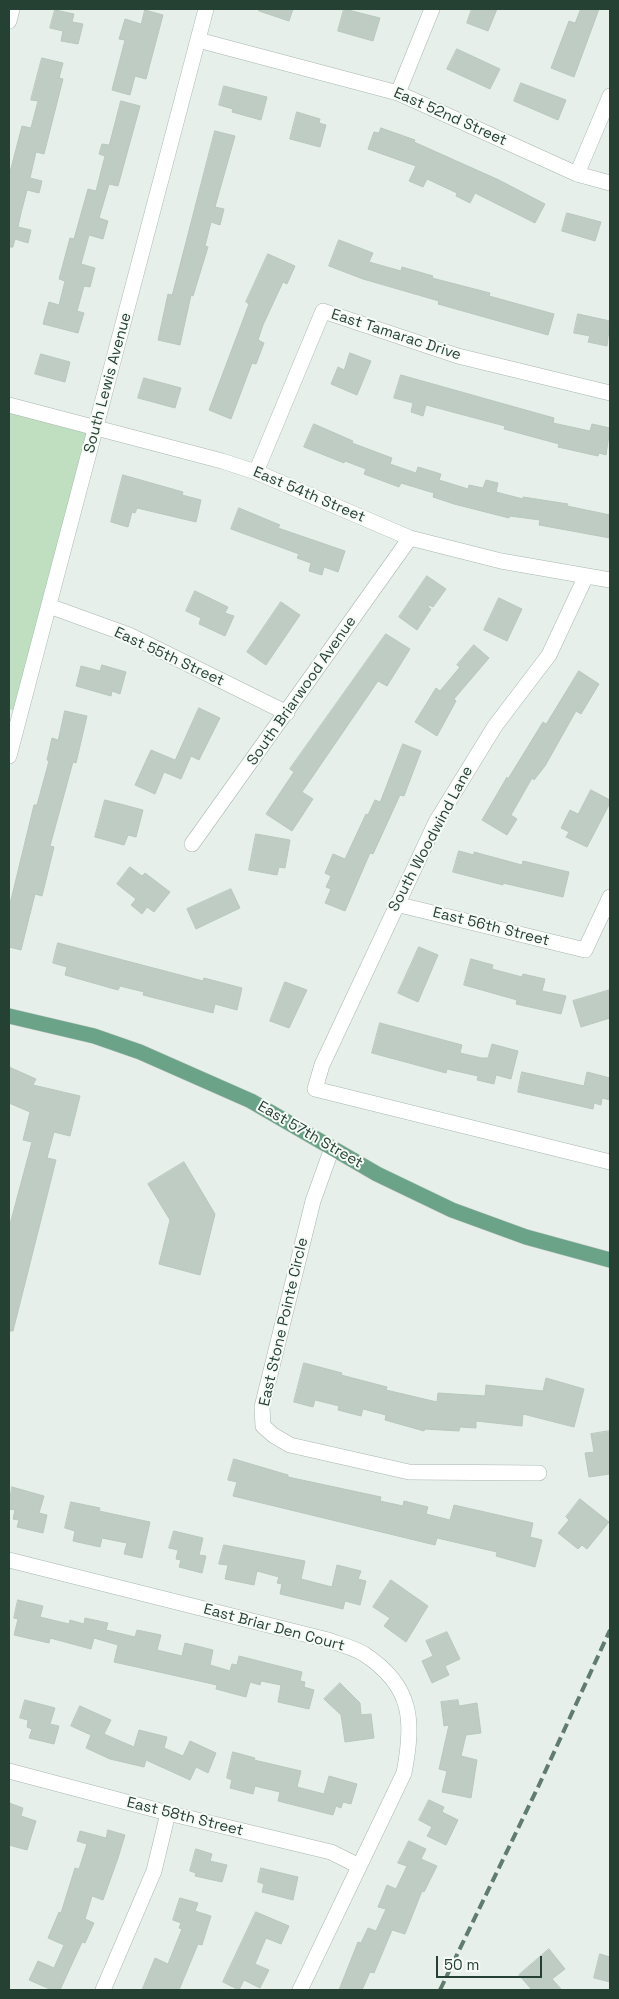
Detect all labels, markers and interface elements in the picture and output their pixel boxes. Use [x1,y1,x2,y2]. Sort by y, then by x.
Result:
street label: East 52nd Street [391,84,509,150]
street label: East Tamarac Drive [329,305,463,365]
street label: South Lewis Avenue [81,311,135,455]
street label: East 54th Street [250,463,368,527]
street label: South Briarwood Avenue [244,613,360,769]
street label: East 55th Street [111,624,227,690]
street label: South Woodwind Lane [385,763,477,915]
street label: East 56th Street [431,904,551,950]
street label: East 57th Street [254,1098,366,1172]
street label: East Stone Pointe Circle [256,1236,312,1408]
street label: East Briar Den Court [201,1600,347,1656]
street label: East 58th Street [125,1794,245,1840]
scale bar [439,1946,545,1978]
text: 50 m [444,1955,479,1974]

